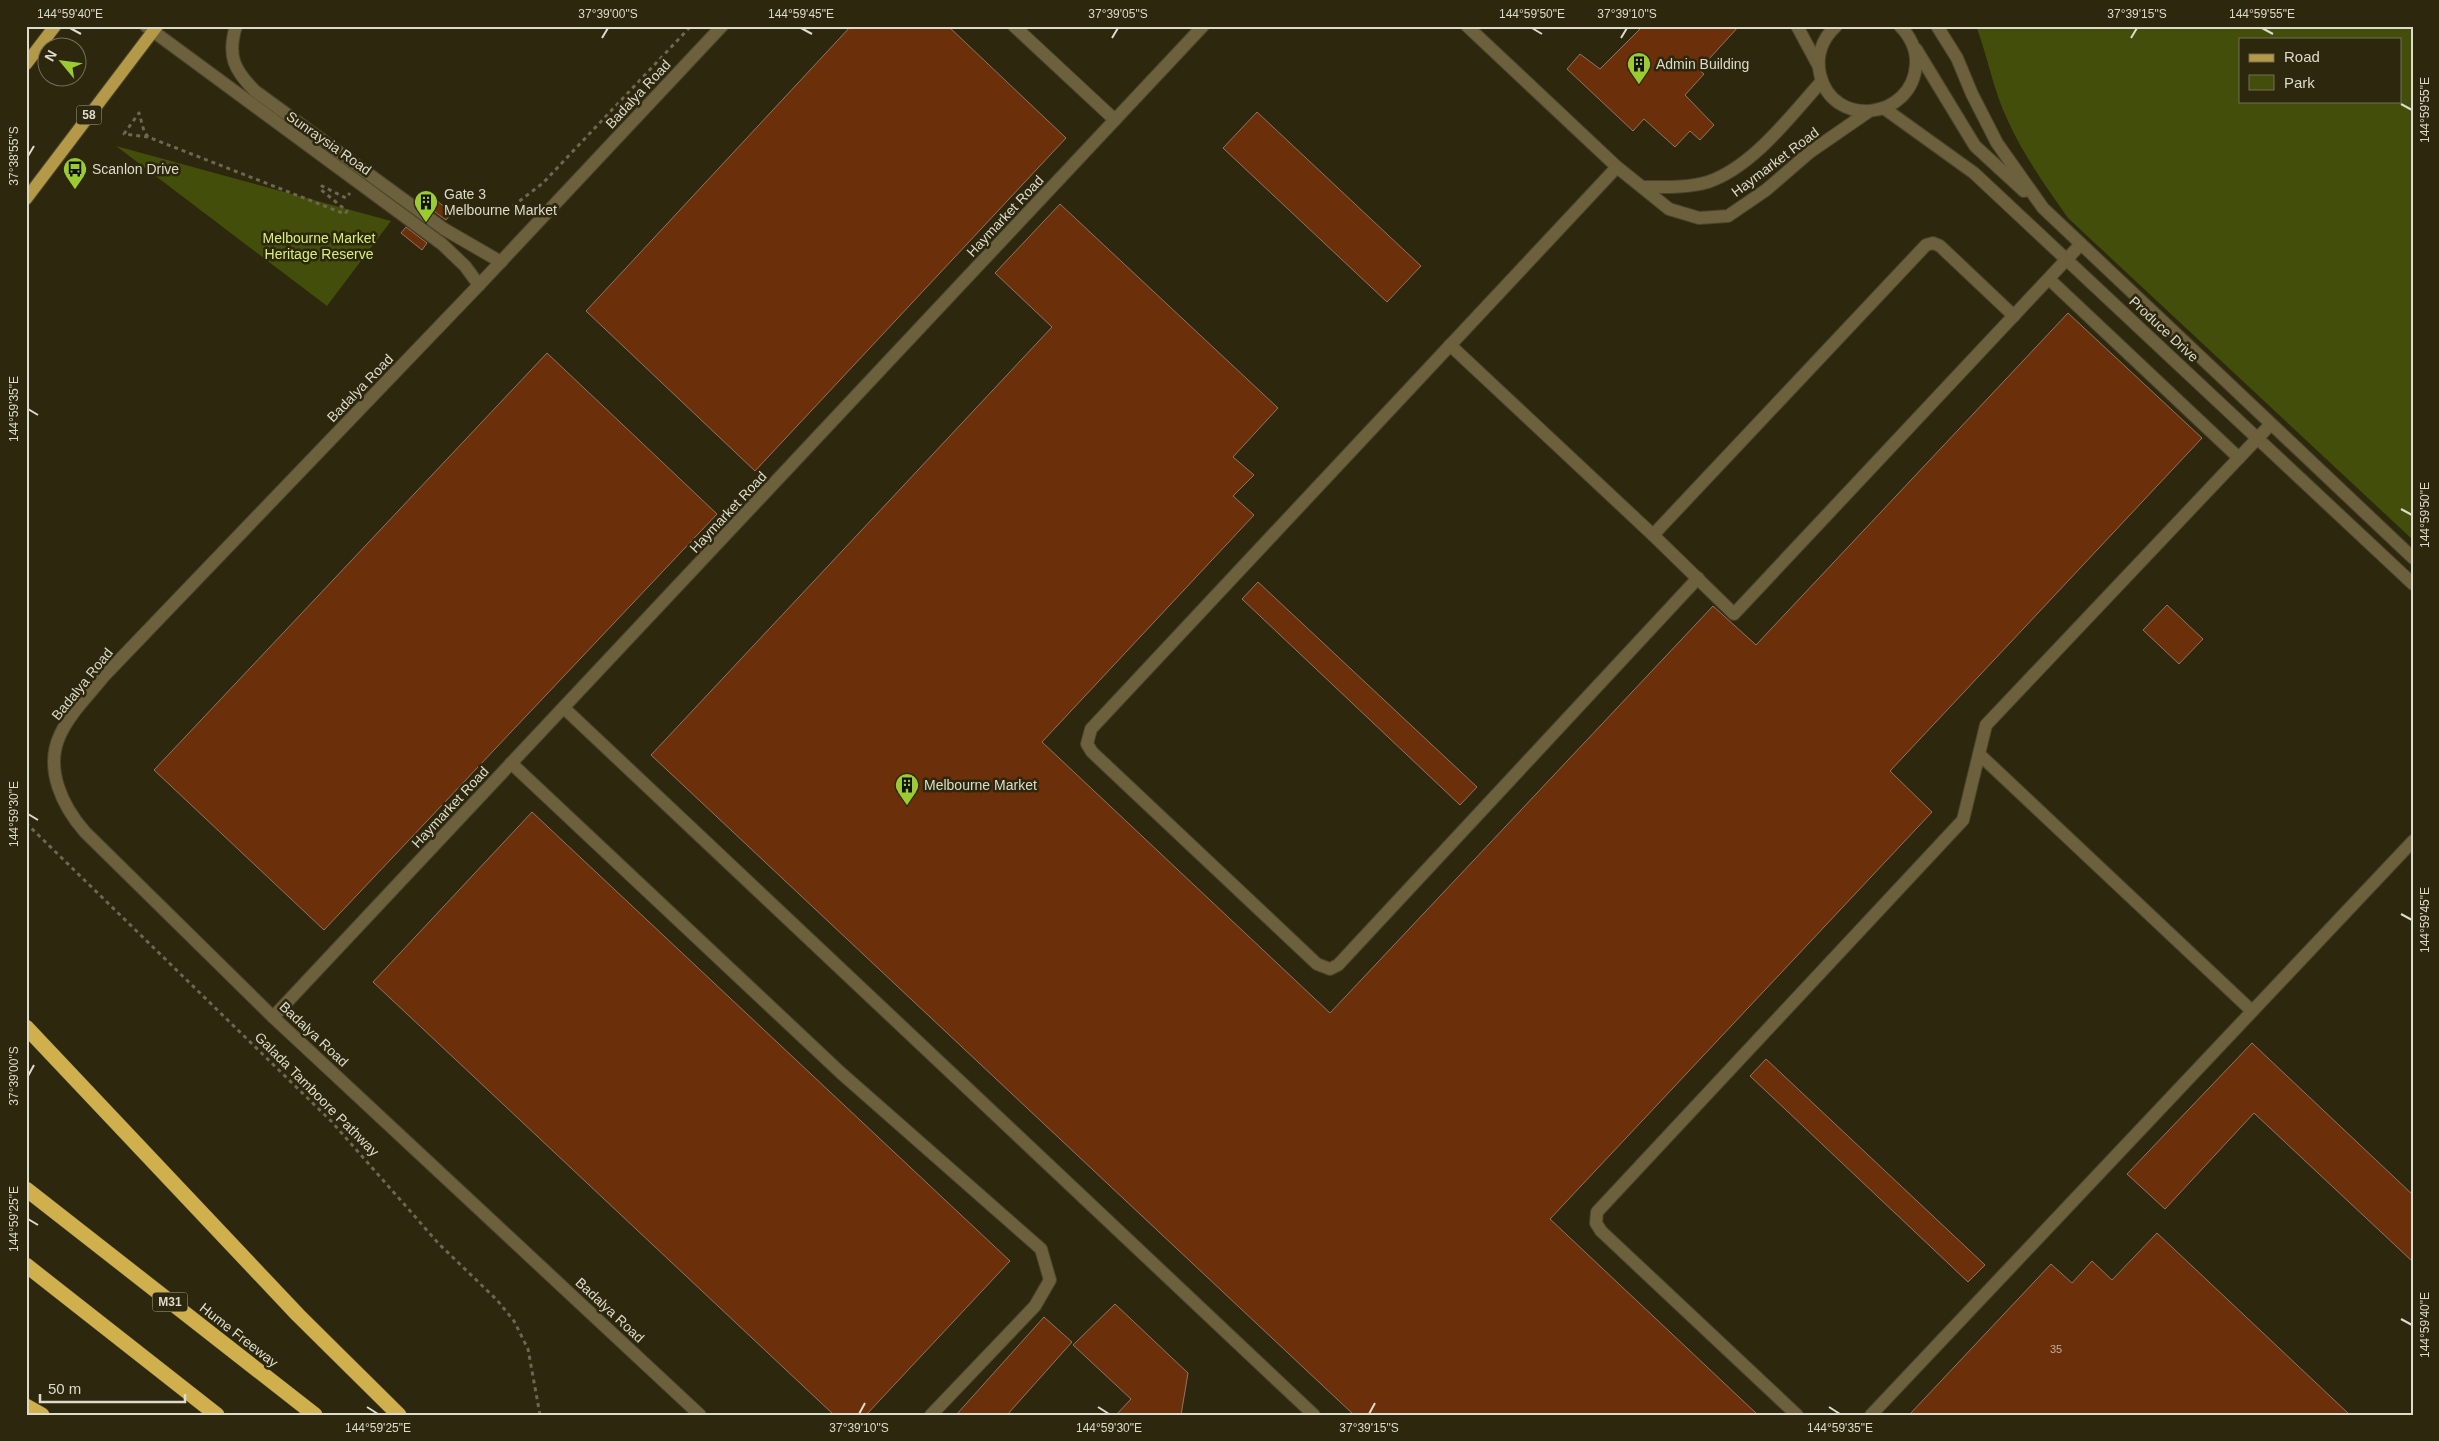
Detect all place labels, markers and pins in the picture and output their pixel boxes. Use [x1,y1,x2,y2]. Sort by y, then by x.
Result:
building icon: Admin Building [1626,51,1652,85]
place label: Admin Building [1656,56,1749,72]
bus stop icon: Scanlon Drive [62,156,88,190]
place label: Scanlon Drive [92,161,179,177]
place label: Gate 3 Melbourne Market [444,186,557,218]
building icon: Gate 3 Melbourne Market [413,189,439,223]
building icon: Melbourne Market [894,772,920,806]
place label: Melbourne Market [924,777,1037,793]

